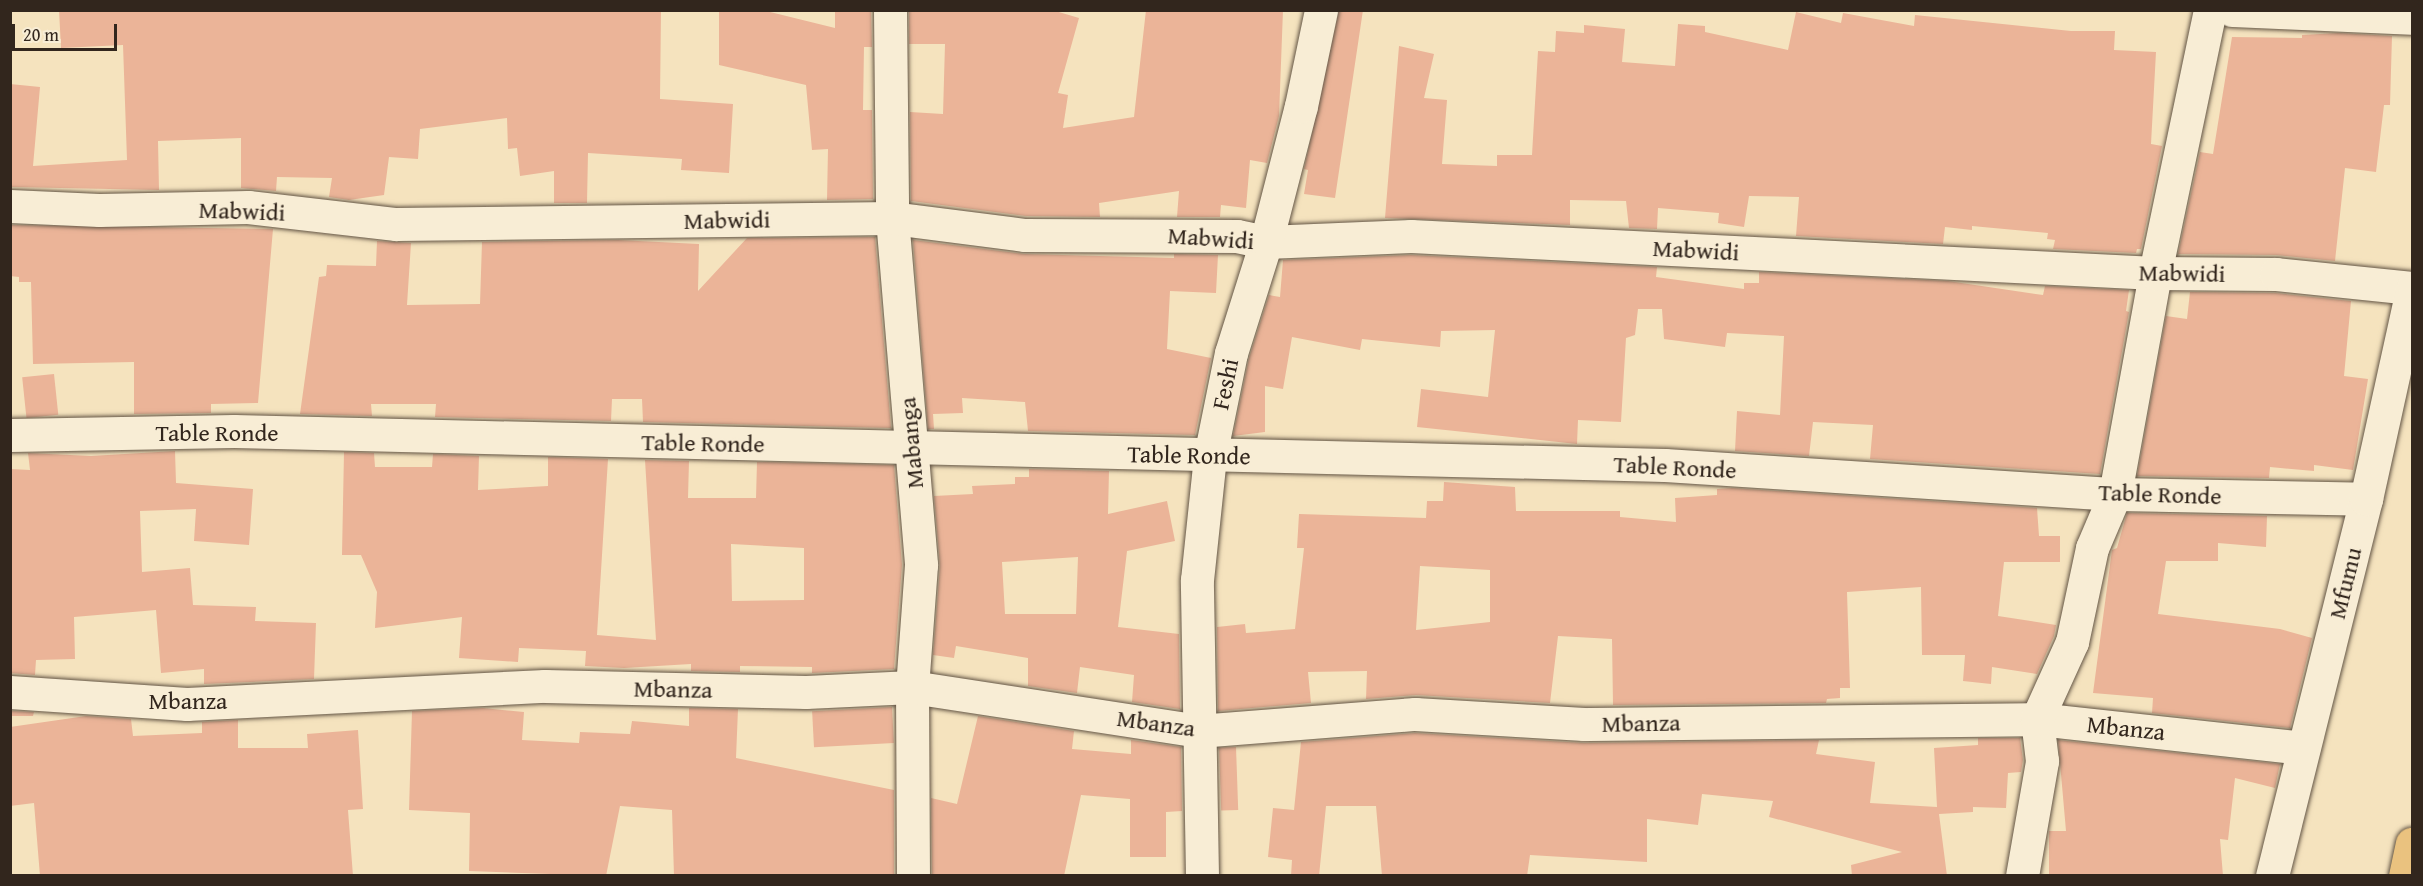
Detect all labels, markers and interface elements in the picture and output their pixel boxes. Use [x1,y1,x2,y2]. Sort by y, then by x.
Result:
scale bar [15,12,120,50]
text: 20 m [23,21,59,48]
street label: Mabwidi [198,195,286,227]
street label: Mabwidi [683,205,771,235]
street label: Mabwidi [1167,221,1255,255]
street label: Mabwidi [1652,233,1740,267]
street label: Mabwidi [2138,258,2226,288]
street label: Feshi [1206,356,1244,412]
street label: Mabanga [893,396,929,490]
street label: Table Ronde [155,419,279,447]
street label: Table Ronde [641,428,765,458]
street label: Table Ronde [1127,440,1251,470]
street label: Table Ronde [1613,449,1737,485]
street label: Table Ronde [2098,477,2222,511]
street label: Mfumu [2322,544,2368,622]
street label: Mbanza [633,674,713,704]
street label: Mbanza [149,687,227,715]
street label: Mbanza [1115,703,1197,743]
street label: Mbanza [1601,708,1681,738]
street label: Mbanza [2085,710,2167,746]

